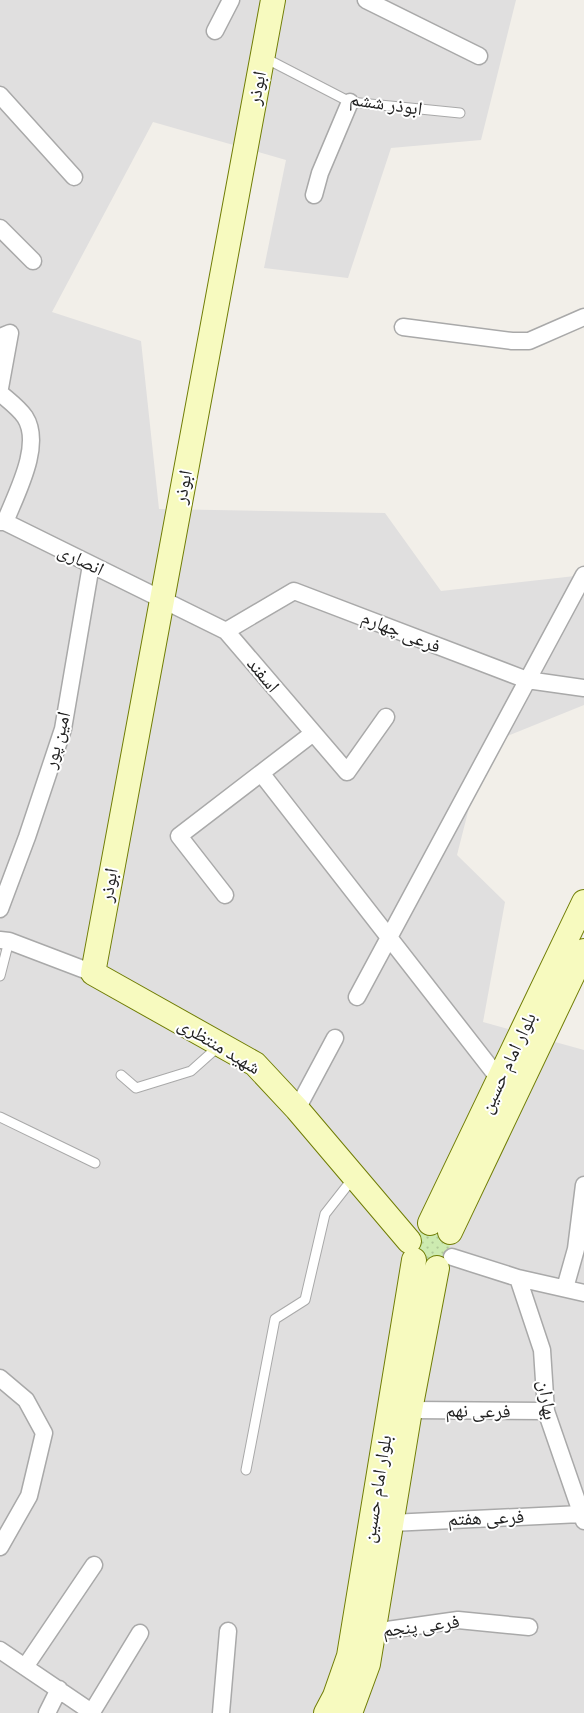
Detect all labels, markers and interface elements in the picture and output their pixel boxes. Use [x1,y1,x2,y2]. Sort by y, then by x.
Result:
street label: ابوذر [242,69,272,108]
street label: ابوذر ششم [348,87,424,121]
street label: ابوذر [168,468,198,507]
street label: انصاری [54,539,108,581]
street label: فرعی چهارم [358,605,444,660]
street label: اسفند [241,652,285,698]
street label: امین پور [38,709,76,772]
street label: ابوذر [94,866,124,905]
street label: بلوار امام حسین [474,1009,543,1118]
street label: شهید منتظری [173,1012,265,1080]
street label: بهاران [532,1378,562,1422]
street label: فرعی نهم [445,1398,511,1424]
street label: بلوار امام حسین [357,1433,398,1545]
street label: فرعی هفتم [447,1505,525,1531]
street label: فرعی پنجم [381,1609,461,1643]

